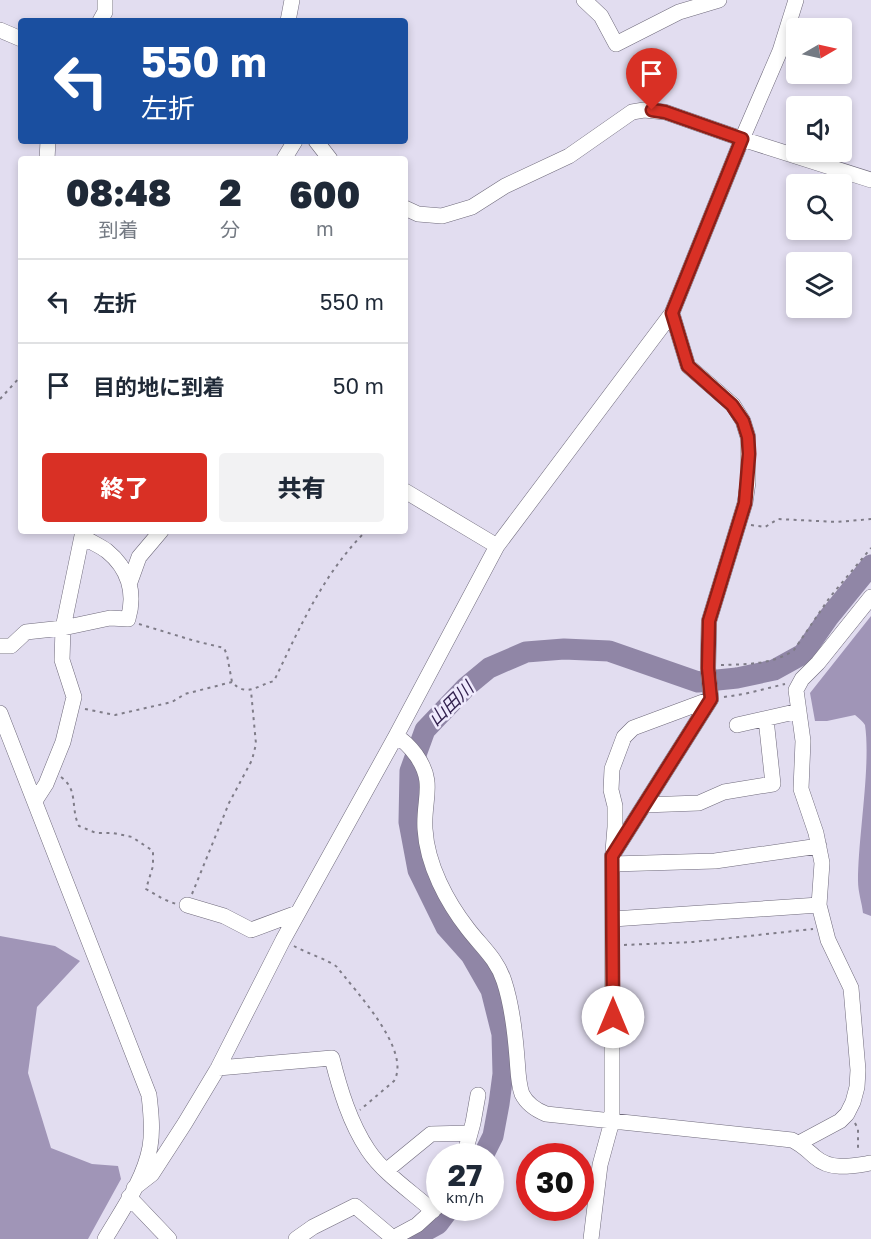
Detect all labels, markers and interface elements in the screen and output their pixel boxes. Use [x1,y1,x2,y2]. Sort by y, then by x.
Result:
north arrow [786,18,852,84]
map controls [786,18,852,318]
text: 550 m [141,36,267,86]
icon: left [42,42,120,120]
pin [626,48,677,110]
icon: arrive [635,57,668,90]
text: 左折 [141,92,195,124]
button: sound [786,96,852,162]
text: 08:48 [66,171,171,214]
text: 2 [219,171,242,214]
text: 600 [289,173,360,216]
button: search [786,174,852,240]
text: m [316,216,334,240]
text: 到着 [99,217,139,241]
text: 分 [220,217,240,241]
button: layers [786,252,852,318]
icon: left [42,285,75,318]
text: 550 m [320,288,384,315]
text: 左折 [93,289,137,316]
icon: arrive [42,369,75,402]
text: 50 m [333,372,384,399]
text: 目的地に到着 [93,373,225,400]
button: 終了 [42,453,207,522]
button: 共有 [219,453,384,522]
water label: 山田川 [423,675,479,730]
position arrow [581,985,645,1049]
speed limit sign: 30 [516,1143,594,1221]
text: 27 [448,1157,482,1193]
text: km/h [446,1188,484,1206]

